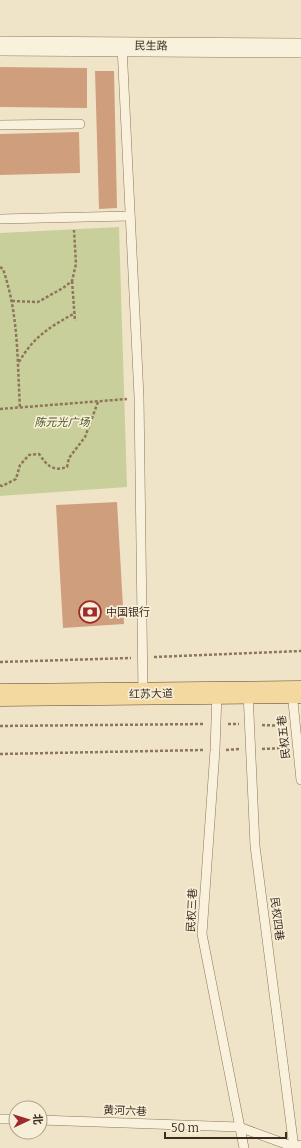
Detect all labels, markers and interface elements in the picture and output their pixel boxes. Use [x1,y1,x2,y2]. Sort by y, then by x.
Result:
street label: 民生路 [134,39,168,53]
park label: 陈元光广场 [35,416,90,429]
bank icon: 中国银行 [77,599,103,625]
place label: 中国银行 [106,606,150,619]
street label: 红苏大道 [129,687,173,701]
street label: 民权五巷 [275,714,293,760]
street label: 民权三巷 [184,888,200,932]
street label: 民权四巷 [268,896,286,942]
north arrow [8,1100,48,1140]
street label: 黄河六巷 [103,1104,147,1118]
text: 北 [31,1113,44,1125]
scale bar [165,1114,286,1140]
text: 50 m [171,1121,200,1135]

